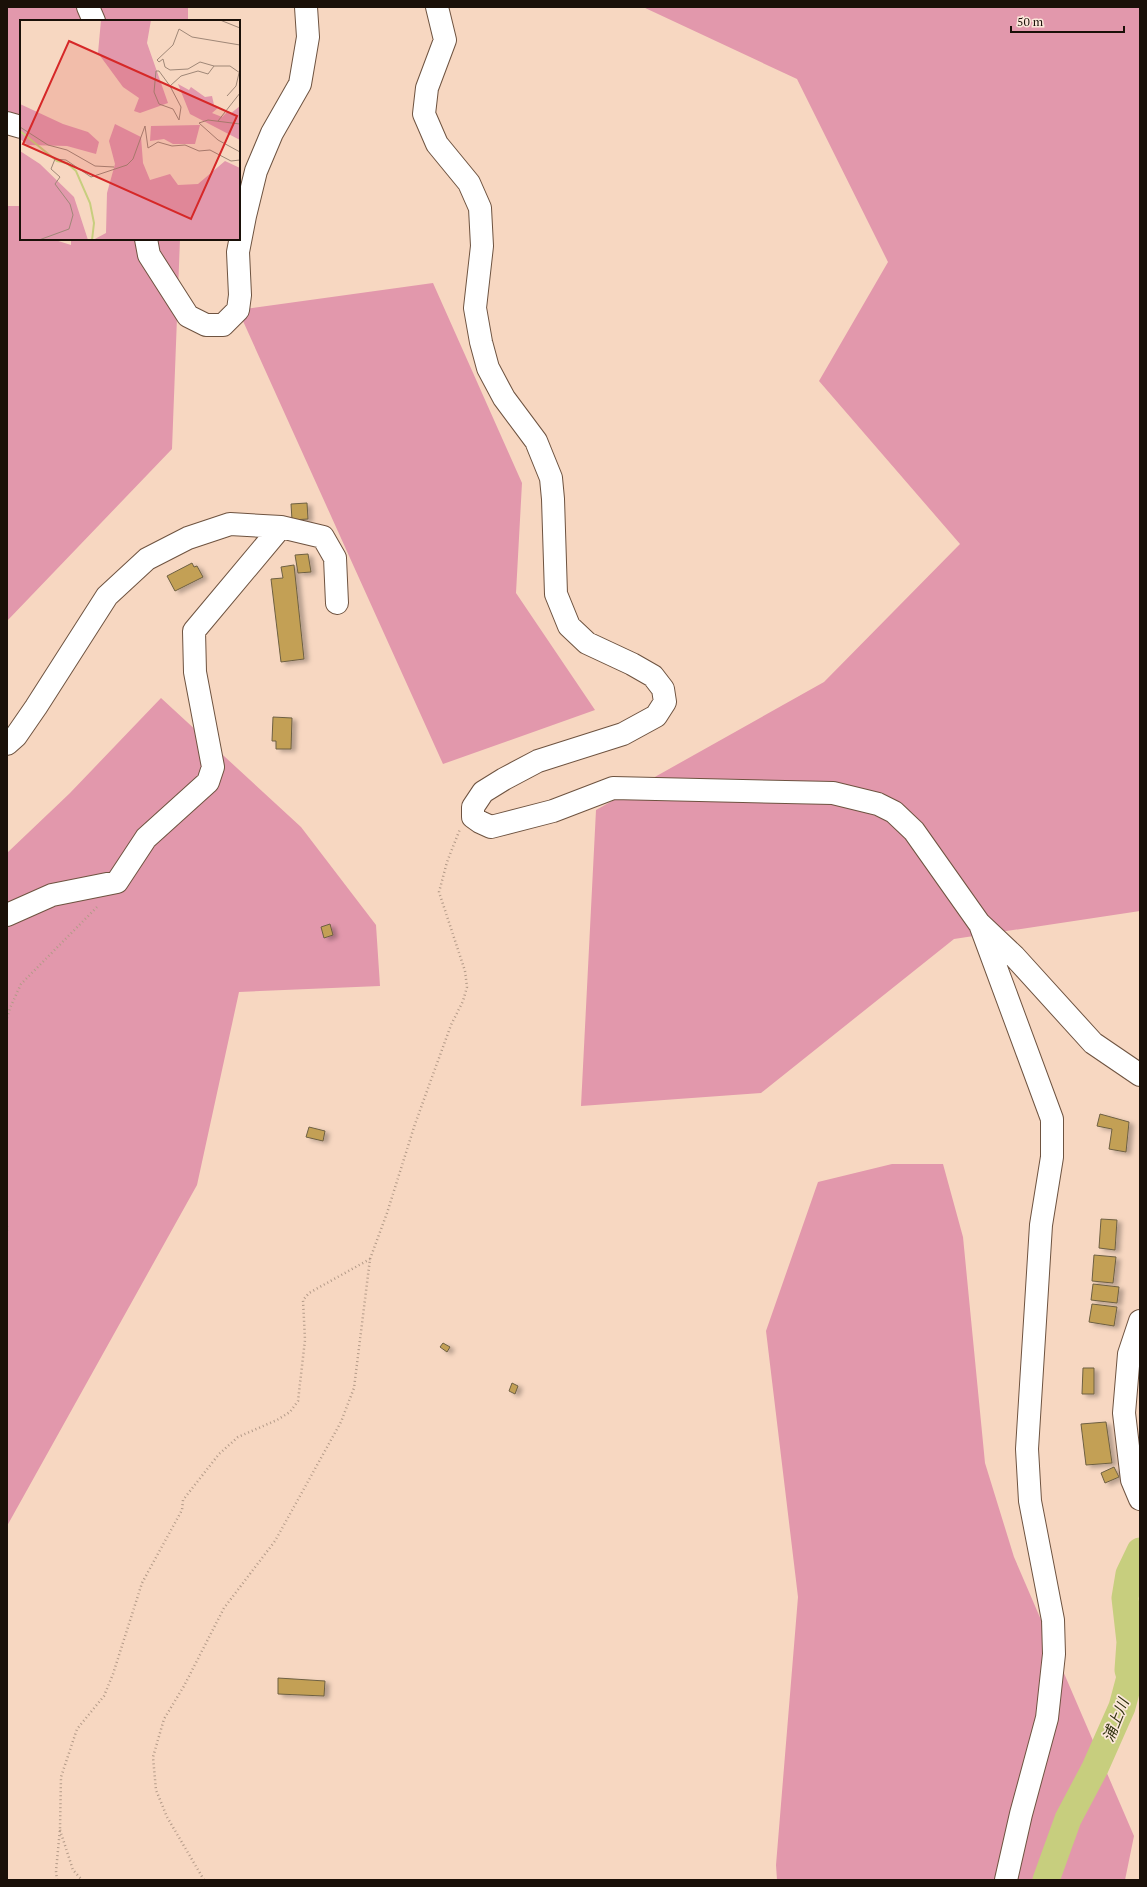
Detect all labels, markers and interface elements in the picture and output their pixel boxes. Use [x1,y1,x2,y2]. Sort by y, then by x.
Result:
scale bar [1011,8,1124,34]
text: 50 m [1017,14,1044,29]
inset map [20,20,240,240]
water label: 浦上川 [1097,1694,1133,1745]

